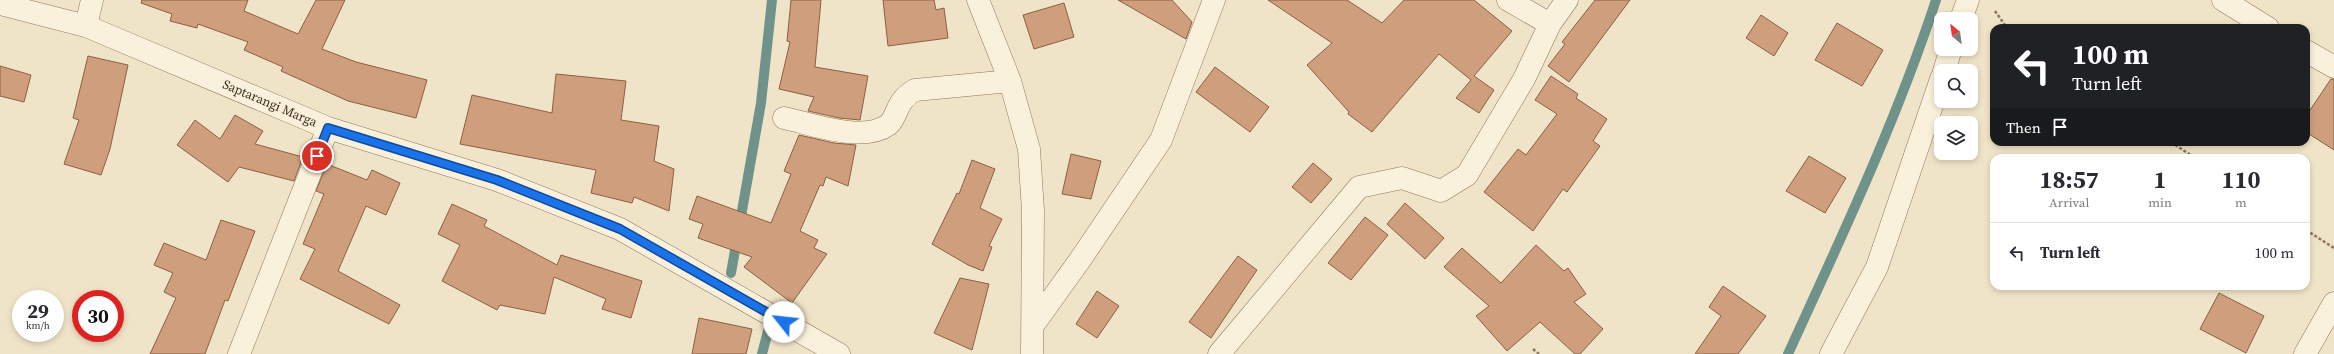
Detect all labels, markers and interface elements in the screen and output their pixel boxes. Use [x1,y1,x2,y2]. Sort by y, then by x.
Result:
north arrow [1934,12,1978,56]
map controls [1934,12,1978,160]
text: 100 m [2072,35,2149,73]
icon: left [2006,40,2058,92]
button: search [1934,64,1978,108]
text: Turn left [2072,71,2142,96]
street label: Saptarangi Marga [220,75,320,131]
button: layers [1934,116,1978,160]
icon: arrive [2049,116,2071,138]
text: Then [2006,117,2041,138]
pin [300,139,334,173]
icon: arrive [306,145,328,167]
text: 18:57 [2040,163,2099,196]
text: 1 [2154,163,2167,196]
text: 110 [2221,163,2260,196]
text: Arrival [2049,194,2089,211]
text: min [2148,194,2172,211]
text: m [2235,194,2247,211]
icon: left [2006,242,2028,264]
text: Turn left [2040,242,2100,263]
text: 100 m [2254,242,2294,263]
speed limit sign: 30 [72,290,124,342]
text: 29 [27,297,49,325]
position arrow [763,301,805,343]
text: km/h [26,319,50,332]

